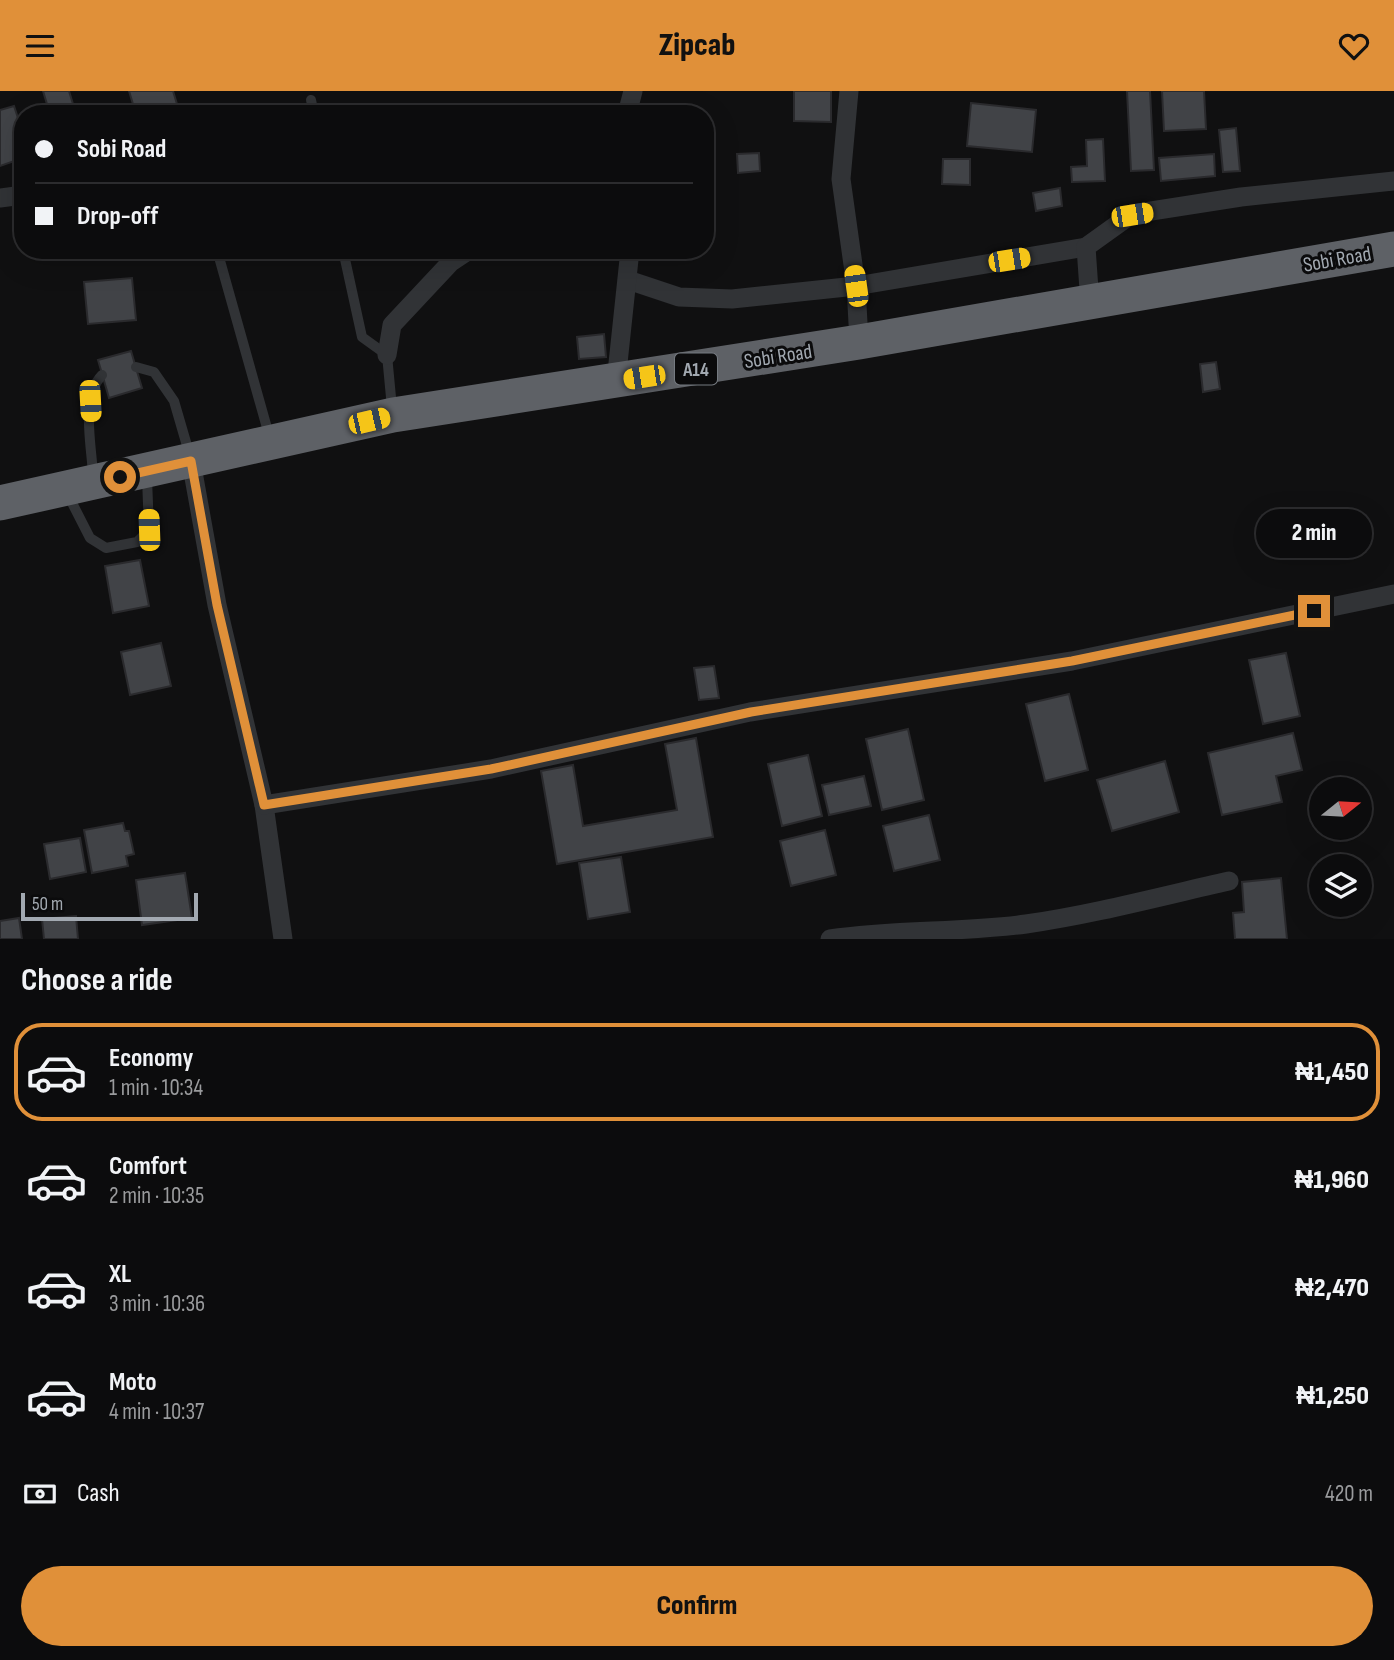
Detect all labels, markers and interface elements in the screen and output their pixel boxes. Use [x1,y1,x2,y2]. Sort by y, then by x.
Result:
text: Zipcab [659,26,735,65]
icon: menu [21,27,59,65]
icon: heart [1335,27,1373,65]
text: Sobi Road [77,134,166,165]
text: Drop-off [77,201,158,232]
car [1110,201,1155,229]
street label: Sobi Road [1301,241,1373,278]
car [987,246,1032,274]
car [843,264,870,308]
street label: Sobi Road [742,339,814,374]
road number: A14 [675,353,717,385]
car [622,363,667,391]
car [79,379,102,423]
car [347,406,392,436]
route start [104,461,136,493]
car [138,509,161,551]
callout: 2 min [1256,510,1372,559]
text: 2 min [1292,519,1336,547]
route end [1298,595,1330,627]
north arrow [1309,777,1372,840]
map controls [1309,777,1372,917]
button: layers [1309,854,1372,917]
scale bar [21,890,198,922]
text: 50 m [32,893,63,916]
text: Choose a ride [21,961,173,1000]
icon: car [25,1041,88,1104]
text: Economy [109,1043,193,1074]
text: ₦1,450 [1295,1057,1369,1088]
text: 1 min · 10:34 [109,1074,203,1102]
icon: car [25,1149,88,1212]
text: Comfort [109,1151,187,1182]
text: ₦1,960 [1294,1165,1369,1196]
text: 2 min · 10:35 [109,1182,204,1210]
icon: car [25,1257,88,1320]
text: XL [109,1259,131,1290]
text: ₦2,470 [1295,1273,1369,1304]
text: 3 min · 10:36 [109,1290,205,1318]
icon: car [25,1365,88,1428]
text: Moto [109,1367,157,1398]
text: ₦1,250 [1296,1381,1369,1412]
text: 4 min · 10:37 [109,1398,204,1426]
icon: cash [21,1475,59,1513]
text: Cash [77,1478,120,1509]
text: 420 m [1325,1480,1373,1508]
button: Confirm [21,1566,1373,1646]

